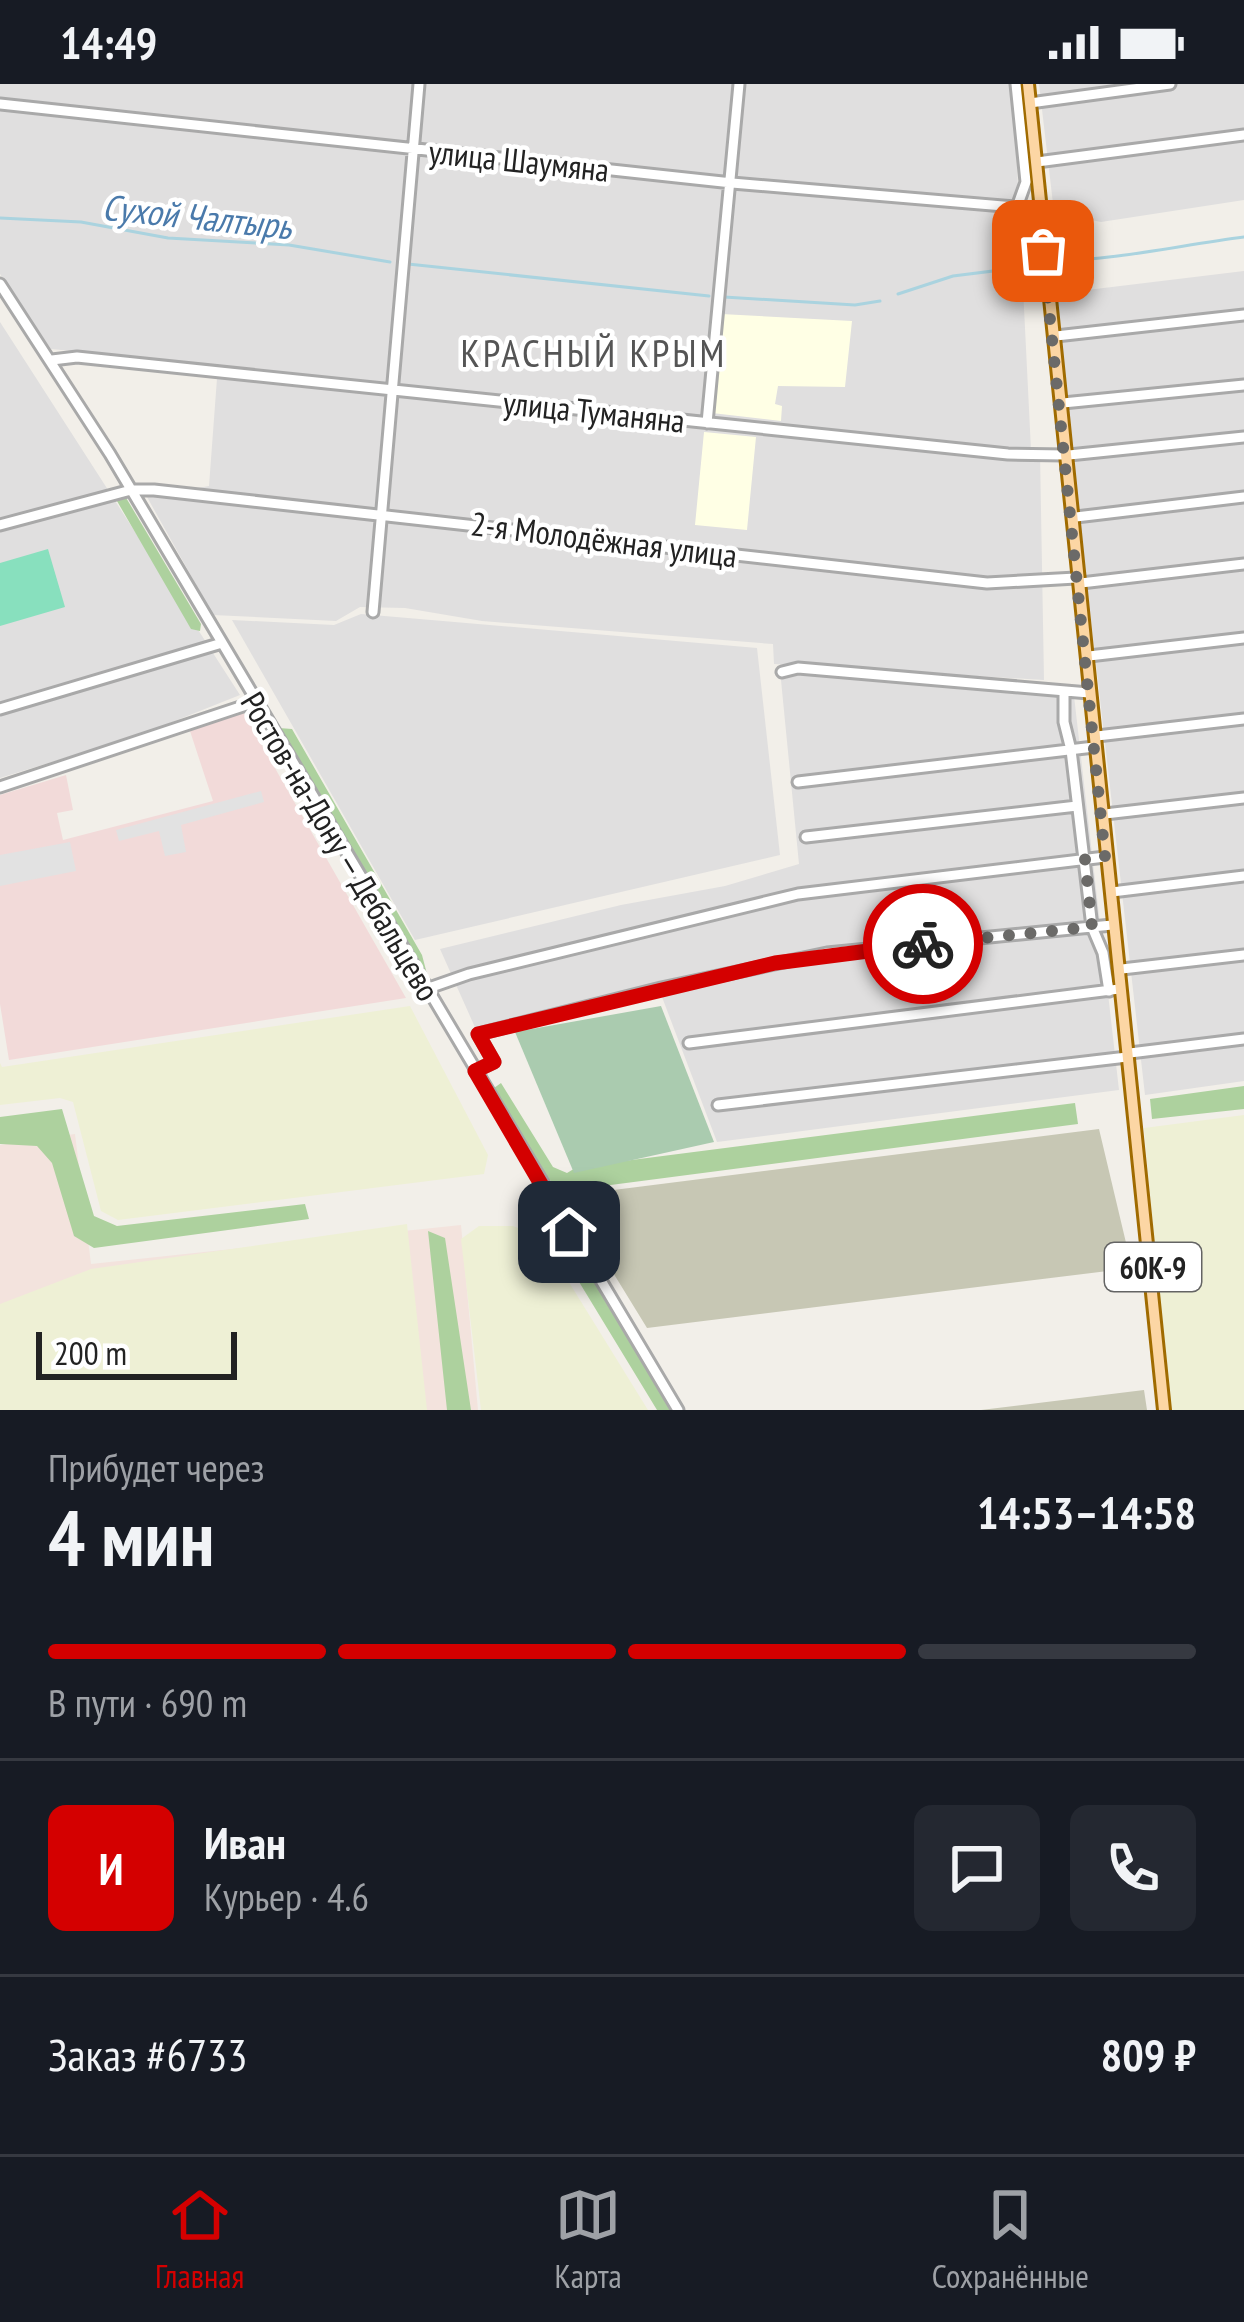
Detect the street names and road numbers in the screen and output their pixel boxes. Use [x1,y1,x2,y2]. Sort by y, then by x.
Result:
street label: улица Шаумяна [427,129,611,191]
street label: улица Туманяна [501,380,687,442]
street label: 2-я Молодёжная улица [469,501,739,577]
street label: Ростов-на-Дону — Дебальцево [232,684,450,1008]
road number: 60К-9 [1105,1243,1201,1291]

